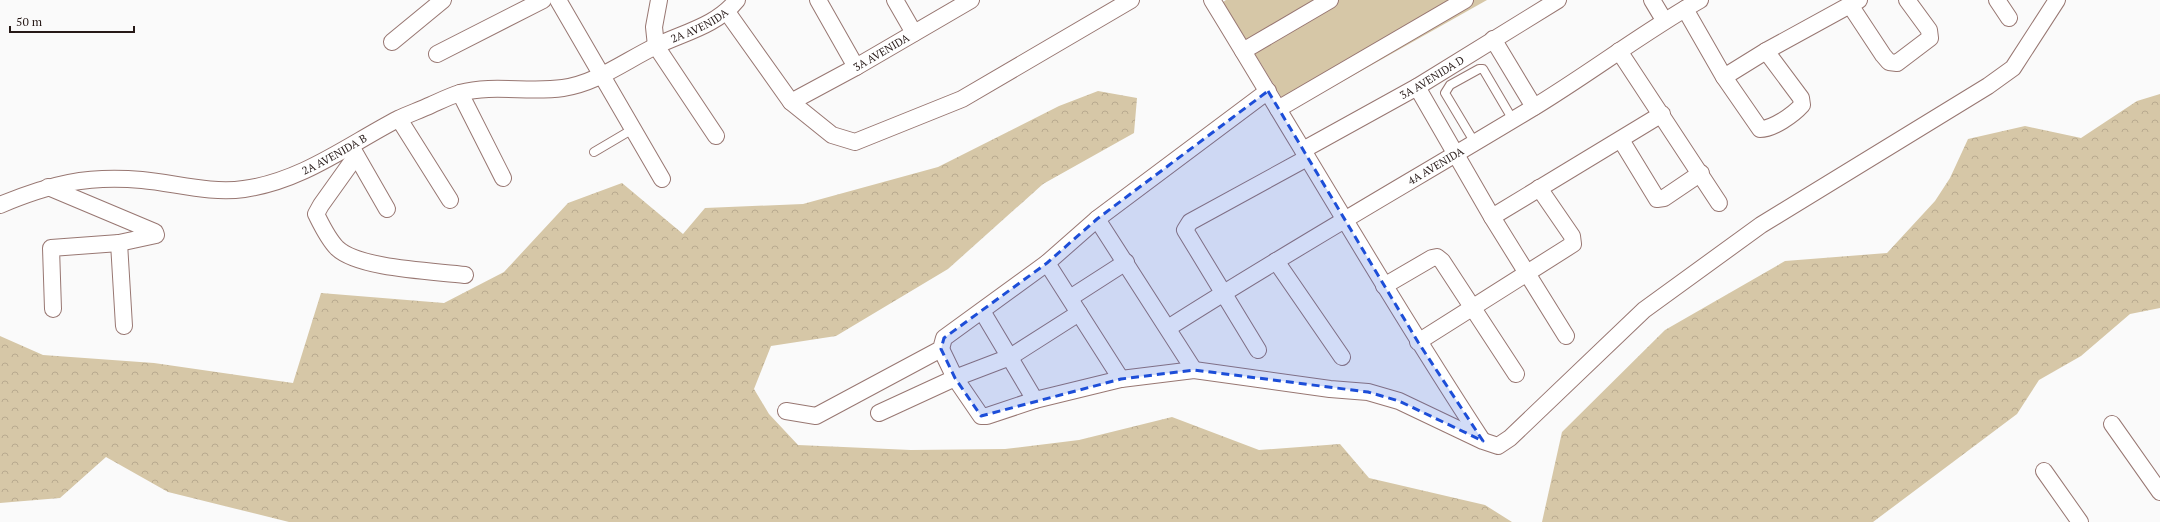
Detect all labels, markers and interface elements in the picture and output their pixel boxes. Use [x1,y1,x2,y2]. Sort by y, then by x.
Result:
street label: 2A AVENIDA [669,5,731,46]
scale bar [10,8,134,34]
text: 50 m [16,14,43,29]
street label: 3A AVENIDA [851,30,912,74]
street label: 3A AVENIDA D [1397,52,1467,102]
street label: 2A AVENIDA B [300,131,369,178]
street label: 4A AVENIDA [1405,144,1467,188]

